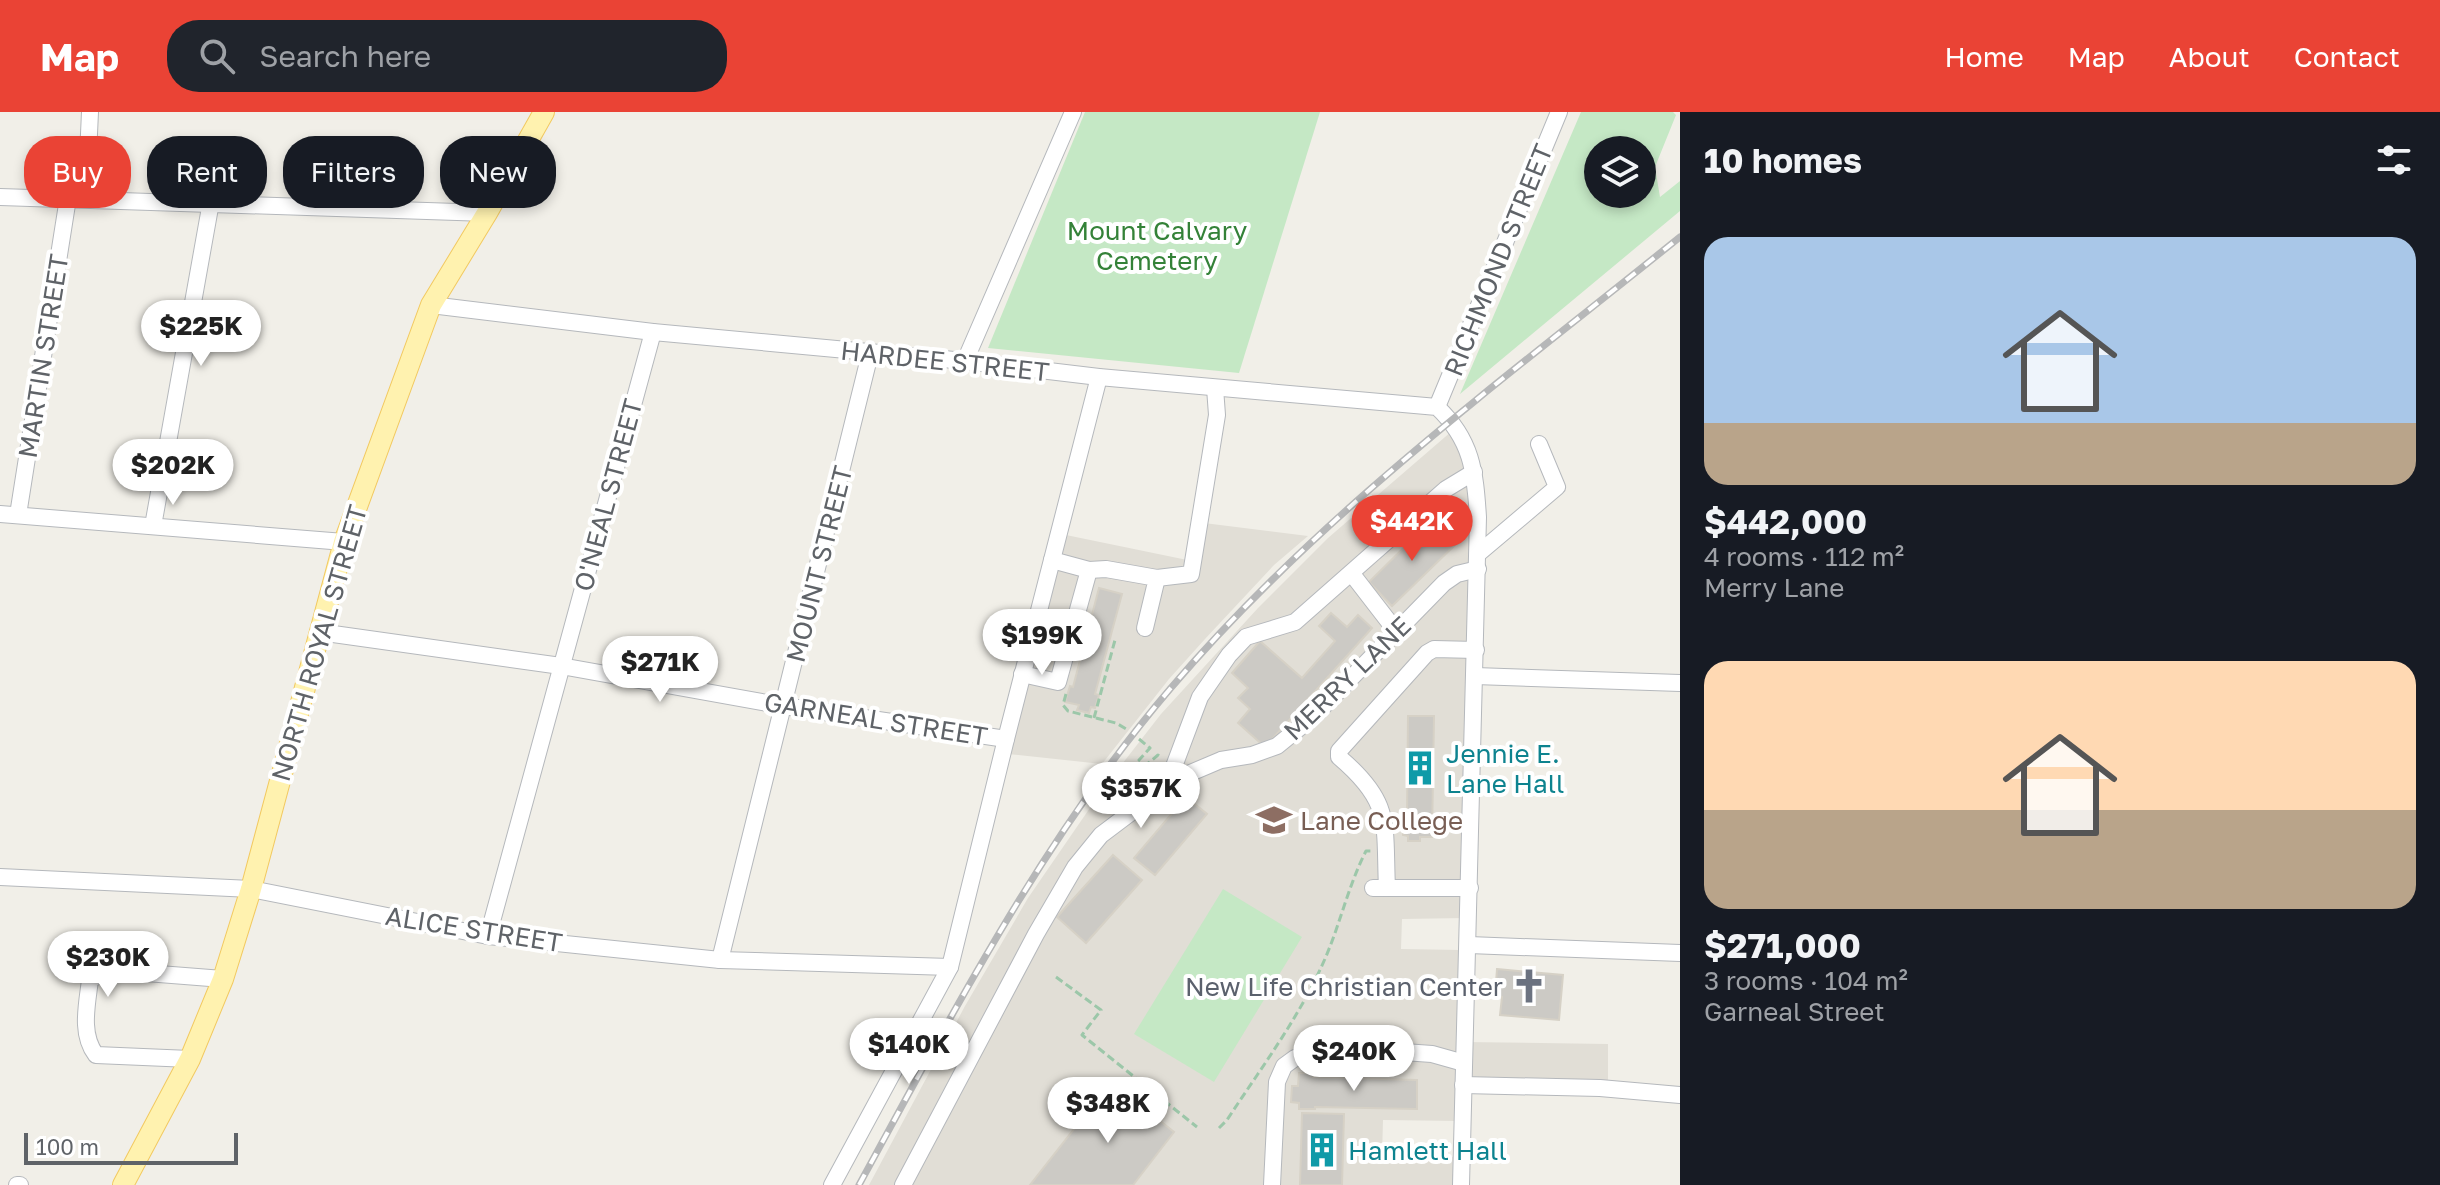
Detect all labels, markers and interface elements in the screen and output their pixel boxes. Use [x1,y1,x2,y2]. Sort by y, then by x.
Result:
search box [167,20,727,92]
text: Map [40,34,119,79]
icon: search [195,34,239,78]
text: Search here [259,38,431,74]
text: Home [1945,40,2024,73]
text: Map [2068,40,2125,73]
text: About [2169,40,2250,73]
text: Contact [2294,40,2400,73]
chip: Buy [24,136,131,208]
chip: Rent [147,136,267,208]
chip: Filters [283,136,424,208]
chip: New [440,136,556,208]
map controls [1584,136,1656,208]
button: layers [1584,136,1656,208]
icon: filters [2372,138,2416,182]
street label: RICHMOND STREET [1437,139,1559,381]
text: 10 homes [1704,140,1862,180]
park label: Mount Calvary Cemetery [1067,215,1248,276]
street label: MARTIN STREET [12,252,74,460]
icon: home [1988,289,2132,433]
pin: $225K [145,300,257,368]
text: $225K [159,310,243,341]
street label: HARDEE STREET [839,335,1051,387]
street label: O'NEAL STREET [567,396,649,594]
pin: $202K [117,439,229,507]
text: $202K [131,449,215,480]
street label: MOUNT STREET [780,463,858,665]
pin: $442K [1356,495,1468,563]
street label: NORTH ROYAL STREET [265,501,373,785]
text: $442,000 [1704,501,1867,541]
text: $442K [1370,505,1454,536]
text: 4 rooms · 112 m² [1704,541,1904,572]
text: Merry Lane [1704,572,1844,603]
pin: $199K [986,609,1098,677]
street label: MERRY LANE [1277,610,1417,746]
text: $199K [1001,619,1083,650]
pin: $271K [604,636,716,704]
text: $271K [620,646,700,677]
street label: GARNEAL STREET [762,686,990,752]
icon: home [1988,713,2132,857]
place label: Jennie E. Lane Hall [1446,738,1564,799]
building icon: Jennie E. Lane Hall [1401,749,1439,787]
pin: $357K [1085,762,1197,830]
text: $357K [1100,772,1182,803]
school or university icon: Lane College [1255,801,1293,839]
place label: Lane College [1300,805,1463,836]
street label: ALICE STREET [383,900,565,958]
text: $271,000 [1704,925,1861,965]
pin: $230K [52,931,164,999]
text: $230K [66,941,150,972]
text: 3 rooms · 104 m² [1704,965,1908,996]
church icon: New Life Christian Center [1510,967,1548,1005]
place label: New Life Christian Center [1185,971,1503,1002]
text: Garneal Street [1704,996,1885,1027]
pin: $140K [853,1018,965,1086]
pin: $240K [1298,1025,1410,1093]
text: $140K [868,1028,950,1059]
text: $240K [1311,1035,1397,1066]
pin: $348K [1052,1077,1164,1145]
text: $348K [1065,1087,1151,1118]
scale bar [24,1129,238,1165]
building icon: Hamlett Hall [1303,1131,1341,1169]
text: 100 m [36,1133,99,1160]
place label: Hamlett Hall [1348,1135,1507,1166]

